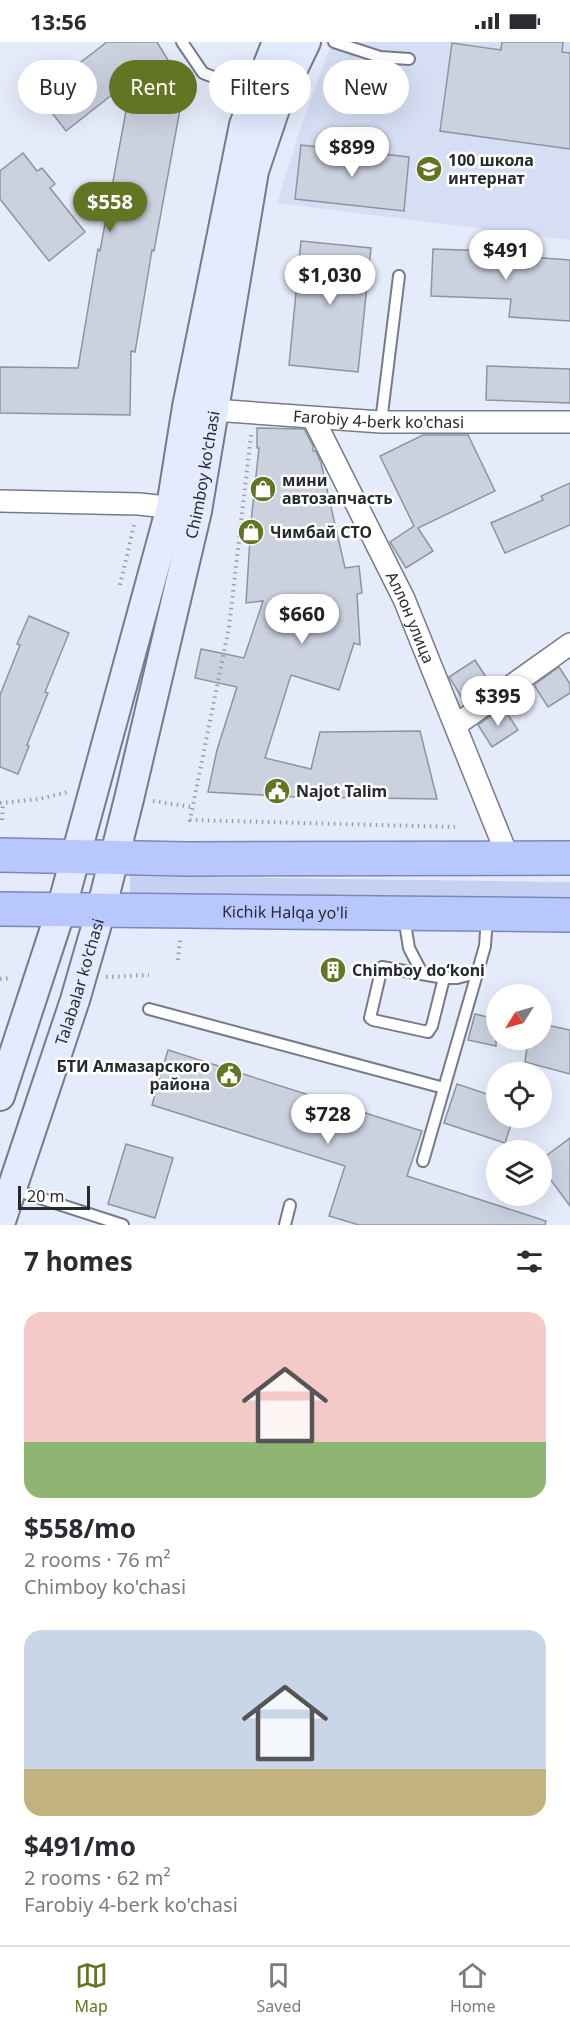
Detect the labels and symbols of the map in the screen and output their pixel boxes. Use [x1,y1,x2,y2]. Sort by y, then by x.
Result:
pin: $899 [316,127,388,178]
place label: 100 школа интернат [448,149,534,189]
school or university icon: 100 школа интернат [414,154,444,184]
pin: $558 [74,182,146,233]
pin: $491 [470,230,542,281]
pin: $1,030 [281,255,379,306]
street label: Farobiy 4-berk ko'chasi [292,405,464,433]
street label: Chimboy ko'chasi [180,409,225,541]
place label: мини автозапчасть [282,469,393,509]
shop icon: мини автозапчасть [248,474,278,504]
shop icon: Чимбай СТО [236,517,266,547]
place label: Чимбай СТО [270,521,372,543]
street label: Аллон улица [381,568,440,667]
pin: $660 [266,594,338,645]
pin: $395 [462,676,534,727]
public building icon: Najot Talim [262,776,292,806]
place label: Najot Talim [296,780,387,802]
street label: Kichik Halqa yo'li [222,900,348,924]
street label: Talabalar ko'chasi [50,916,109,1048]
building icon: Chimboy doʻkoni [318,955,348,985]
place label: Chimboy doʻkoni [352,959,485,981]
north arrow [486,984,552,1050]
place label: БТИ Алмазарского района [56,1055,210,1095]
public building icon: БТИ Алмазарского района [214,1060,244,1090]
pin: $728 [292,1094,364,1145]
scale bar [18,1183,90,1210]

